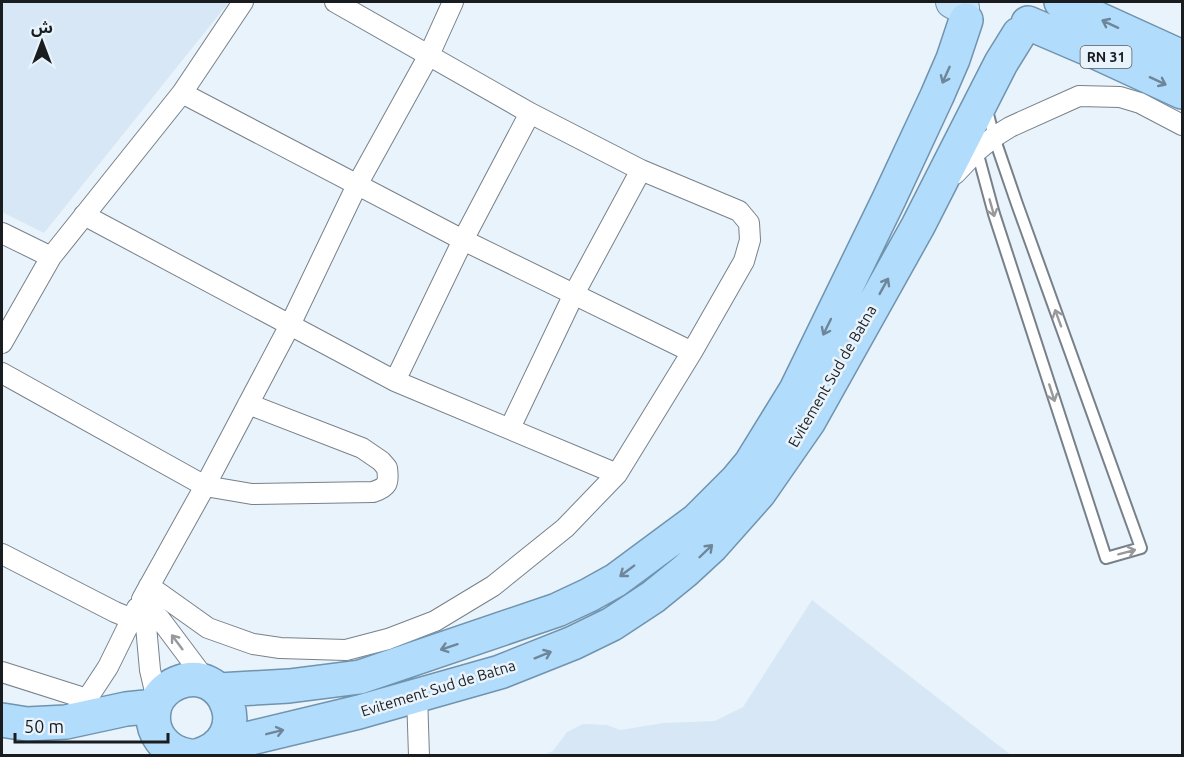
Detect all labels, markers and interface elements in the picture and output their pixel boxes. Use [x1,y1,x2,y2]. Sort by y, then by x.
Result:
north arrow [12,12,72,72]
text: ش [31,18,53,37]
one-way arrow [1102,18,1120,30]
road number: RN 31 [1080,46,1132,68]
one-way arrow [940,66,951,84]
one-way arrow [1149,76,1167,88]
one-way arrow [987,198,998,217]
one-way arrow [878,278,890,295]
street label: Evitement Sud de Batna [784,302,880,450]
one-way arrow [1052,310,1063,328]
one-way arrow [821,318,832,336]
one-way arrow [1048,383,1059,402]
one-way arrow [698,545,713,559]
one-way arrow [1118,545,1137,557]
one-way arrow [620,565,636,578]
one-way arrow [171,634,184,650]
one-way arrow [440,643,459,654]
one-way arrow [533,649,551,660]
street label: Evitement Sud de Batna [359,656,517,720]
scale bar [15,706,168,744]
text: 50 m [24,716,64,736]
one-way arrow [265,726,284,738]

